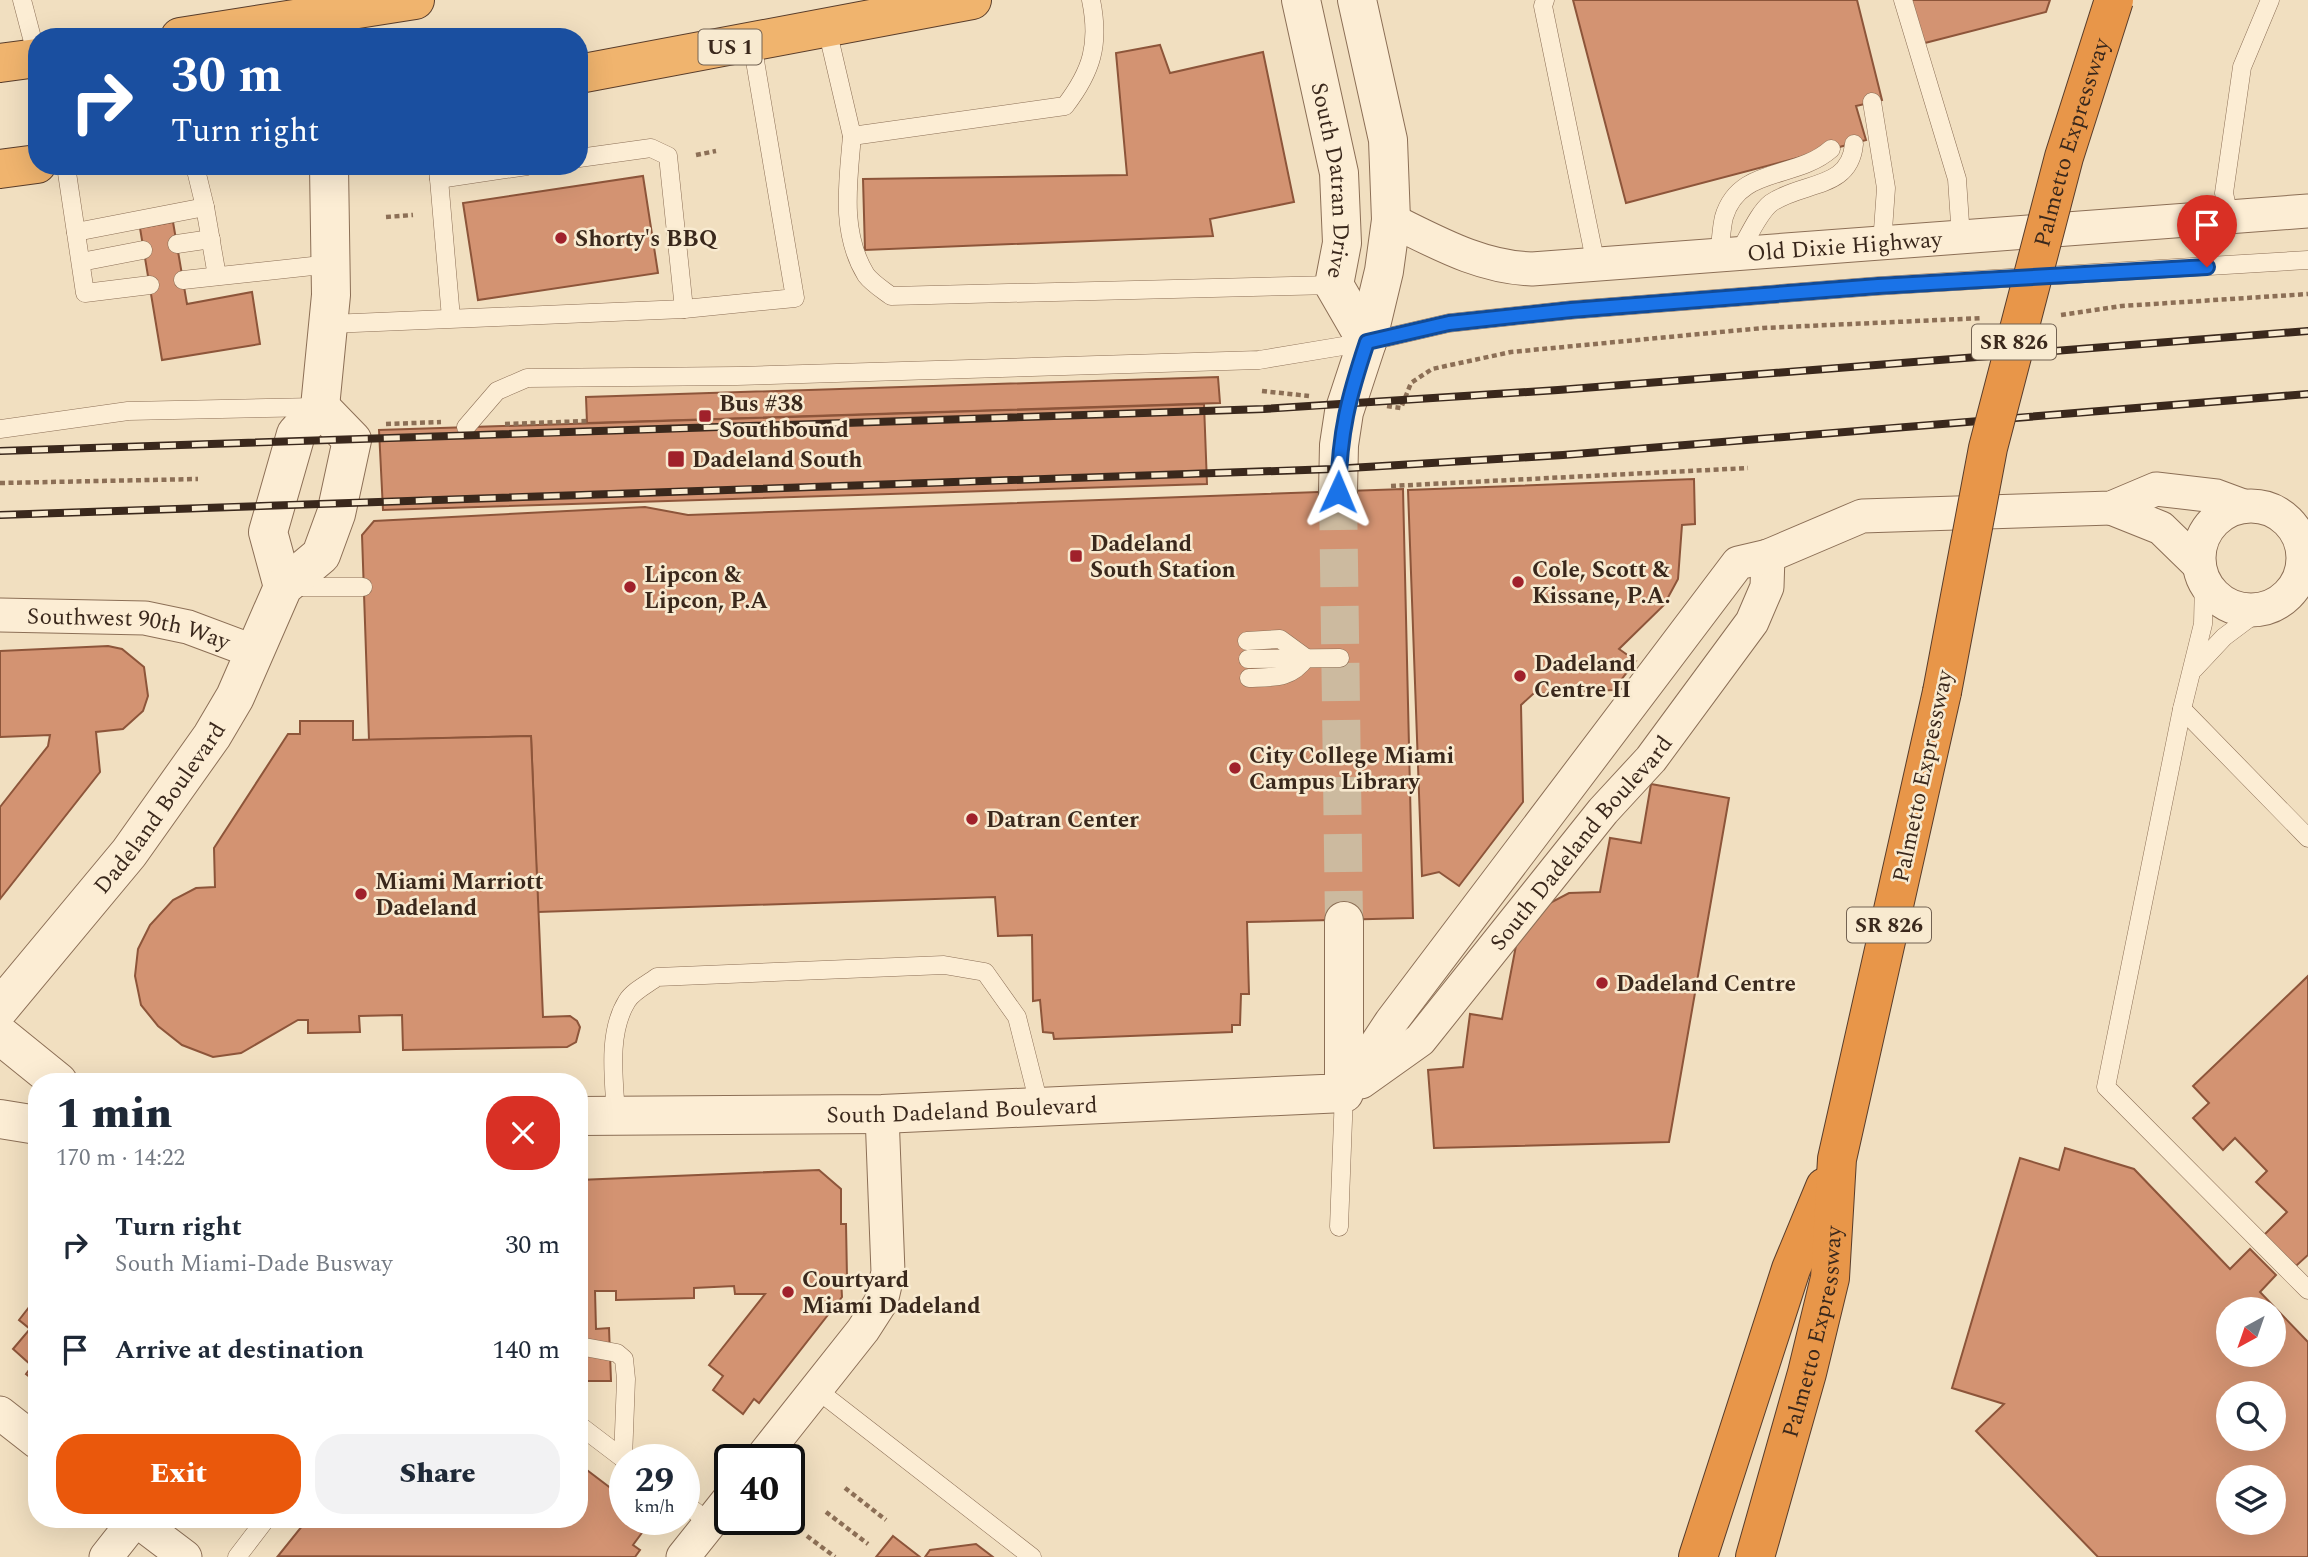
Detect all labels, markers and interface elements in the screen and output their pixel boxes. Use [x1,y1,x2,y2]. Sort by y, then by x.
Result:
road number: US 1 [698,30,762,64]
street label: Palmetto Expressway [2025,33,2120,251]
text: 30 m [171,39,282,114]
icon: right [56,56,147,147]
street label: South Datran Drive [1301,79,1358,282]
text: Turn right [171,107,319,156]
pin [2177,195,2237,267]
icon: arrive [2188,206,2226,244]
place label: Shorty's BBQ [575,222,718,257]
street label: Old Dixie Highway [1746,222,1944,272]
marker: Shorty's BBQ [553,230,569,246]
road number: SR 826 [1972,324,2056,360]
place label: Bus #38 Southbound [719,387,849,448]
marker: Bus #38 Southbound [697,408,713,424]
place label: Dadeland South [692,443,863,478]
marker: Dadeland South [666,449,686,469]
position arrow [1301,455,1375,529]
place label: Dadeland South Station [1090,527,1236,588]
marker: Dadeland South Station [1068,548,1084,564]
place label: Cole, Scott & Kissane, P.A. [1532,553,1671,614]
place label: Lipcon & Lipcon, P.A [644,558,768,619]
marker: Cole, Scott & Kissane, P.A. [1510,574,1526,590]
marker: Lipcon & Lipcon, P.A [622,579,638,595]
street label: Southwest 90th Way [27,600,236,661]
place label: Dadeland Centre II [1534,647,1636,708]
street label: Palmetto Expressway [1884,666,1963,886]
marker: Dadeland Centre II [1512,668,1528,684]
street label: Dadeland Boulevard [86,716,235,903]
street label: South Dadeland Boulevard [1482,728,1682,959]
place label: City College Miami Campus Library [1249,739,1454,800]
marker: City College Miami Campus Library [1227,760,1243,776]
place label: Datran Center [986,803,1139,838]
marker: Datran Center [964,811,980,827]
place label: Miami Marriott Dadeland [375,865,544,926]
marker: Miami Marriott Dadeland [353,886,369,902]
road number: SR 826 [1847,908,1931,942]
place label: Dadeland Centre [1616,967,1796,1002]
marker: Dadeland Centre [1594,975,1610,991]
text: 1 min [56,1083,172,1146]
street label: South Dadeland Boulevard [826,1088,1098,1133]
button: close [486,1096,560,1170]
text: 170 m · 14:22 [56,1141,185,1176]
text: Turn right [115,1207,242,1247]
street label: Palmetto Expressway [1774,1224,1852,1442]
text: 30 m [505,1225,560,1265]
icon: right [56,1226,94,1264]
text: South Miami-Dade Busway [115,1247,393,1282]
place label: Courtyard Miami Dadeland [802,1263,981,1324]
marker: Courtyard Miami Dadeland [780,1284,796,1300]
north arrow [2216,1297,2286,1367]
map controls [2216,1297,2286,1535]
text: Arrive at destination [115,1330,364,1370]
text: 140 m [492,1330,560,1370]
icon: arrive [56,1331,94,1369]
button: search [2216,1381,2286,1451]
button: Exit [56,1434,301,1514]
button: Share [315,1434,560,1514]
speed limit sign: 40 [714,1444,805,1535]
text: 29 [635,1454,674,1507]
button: layers [2216,1465,2286,1535]
text: km/h [634,1493,675,1520]

